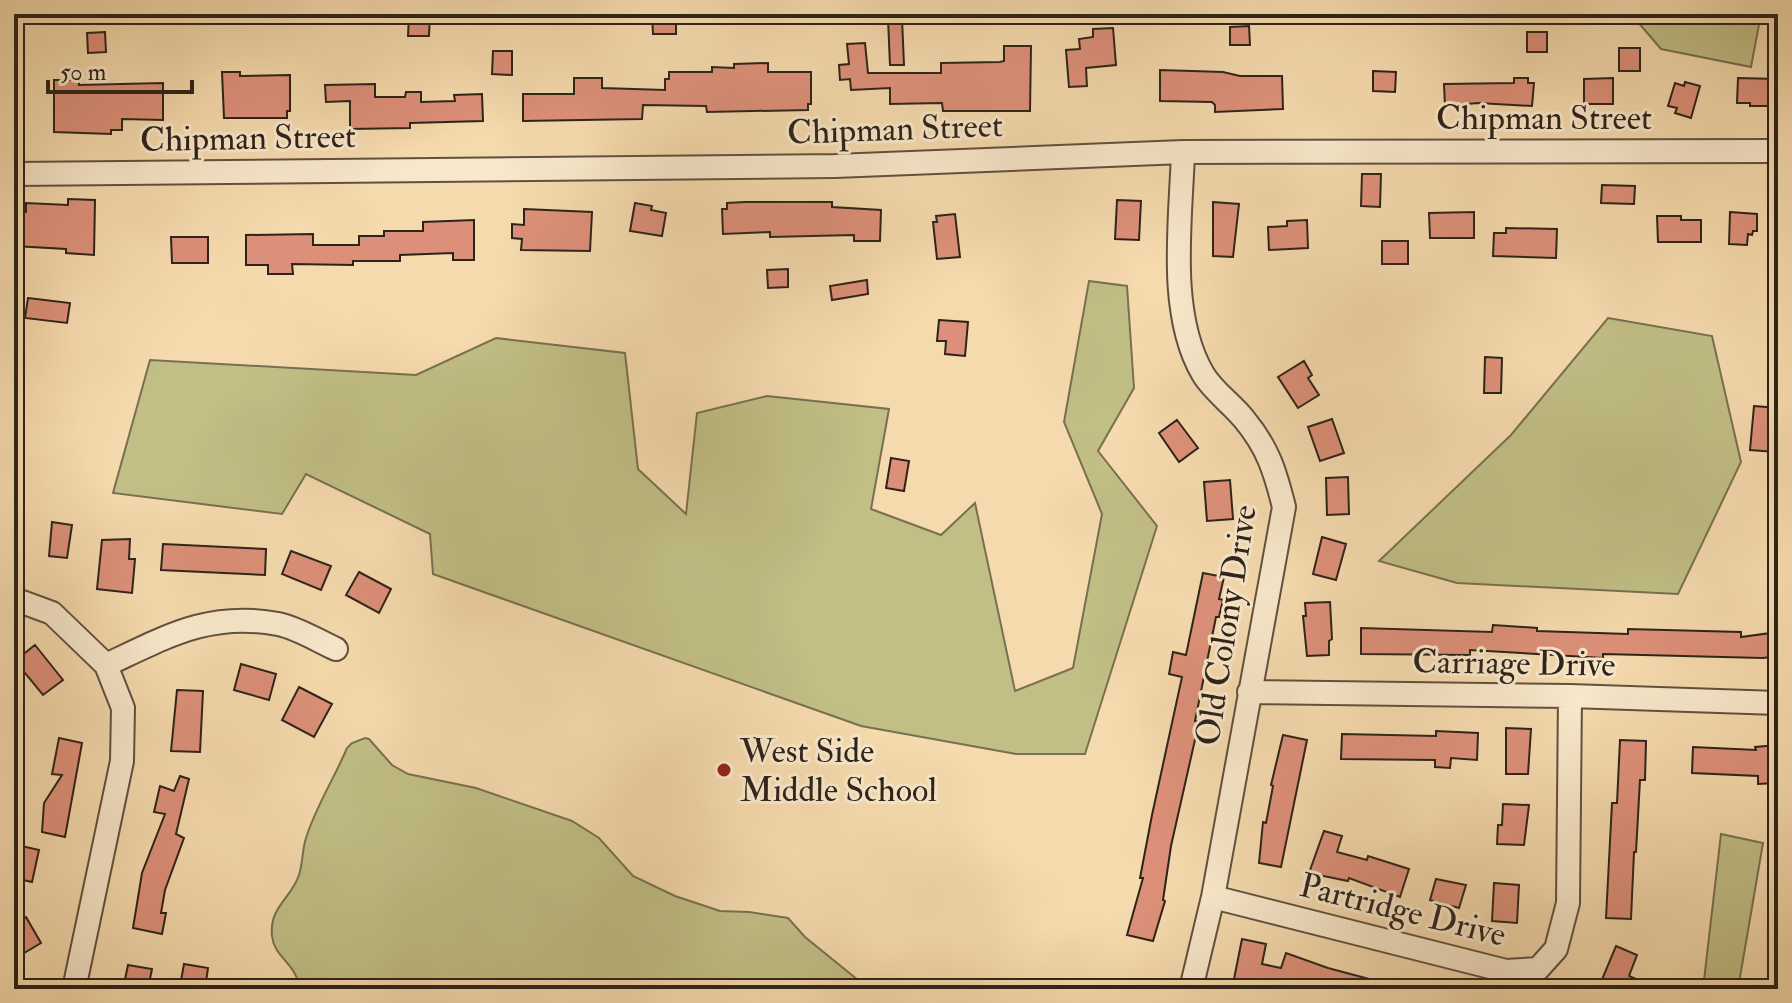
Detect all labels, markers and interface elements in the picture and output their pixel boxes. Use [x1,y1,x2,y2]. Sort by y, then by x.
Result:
scale bar [48,44,192,94]
text: 50 m [60,57,107,88]
street label: Chipman Street [1436,97,1652,140]
street label: Chipman Street [786,104,1004,155]
street label: Chipman Street [140,115,356,162]
street label: Old Colony Drive [1186,502,1267,749]
street label: Carriage Drive [1412,640,1616,687]
place label: West Side Middle School [739,730,937,812]
marker: West Side Middle School [715,761,733,779]
street label: Partridge Drive [1295,864,1510,957]

